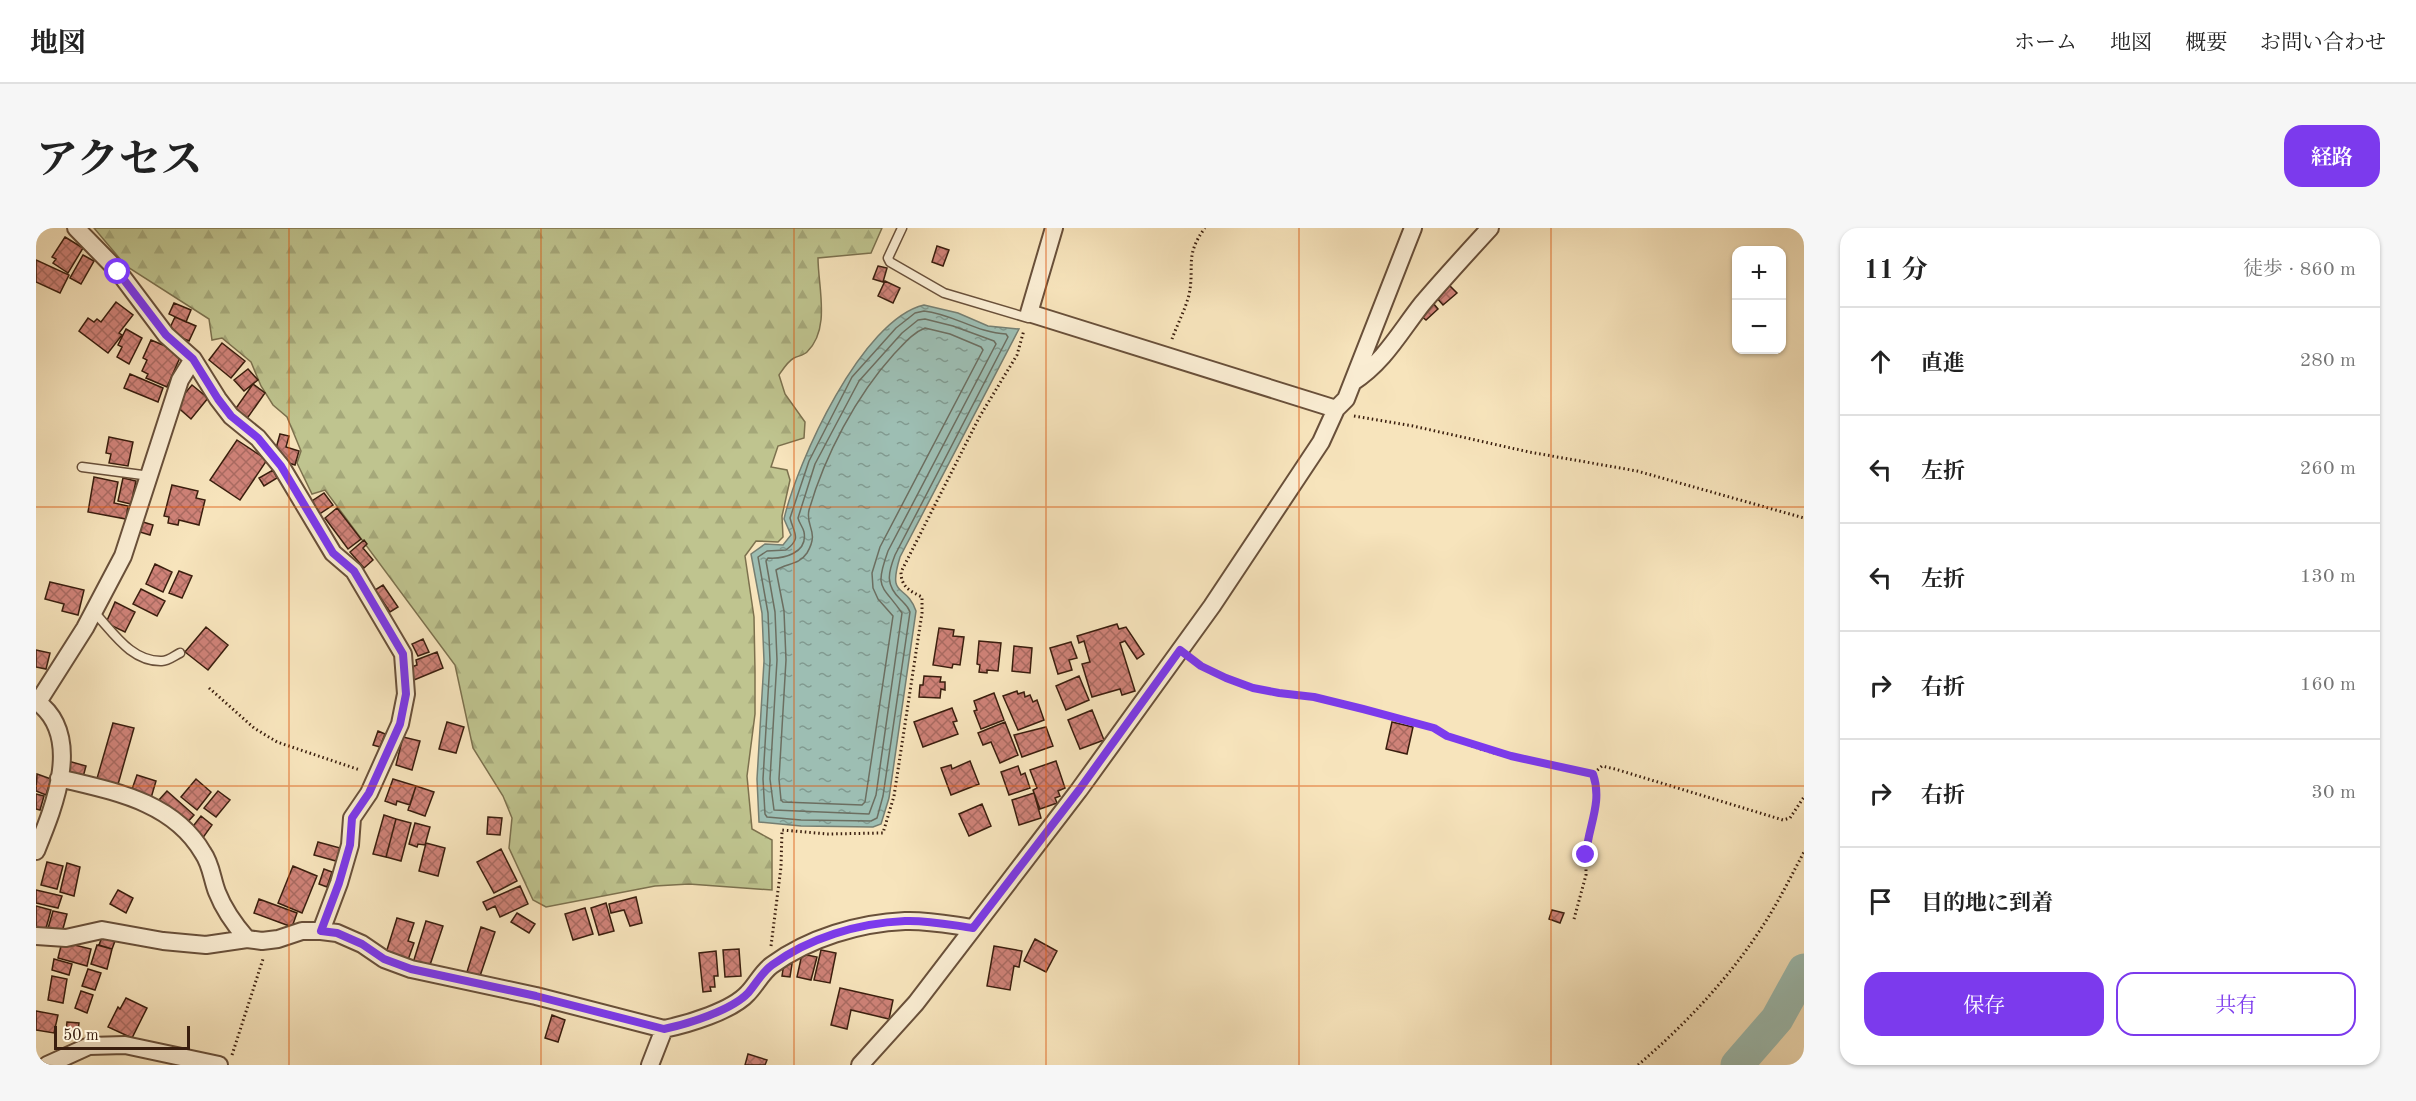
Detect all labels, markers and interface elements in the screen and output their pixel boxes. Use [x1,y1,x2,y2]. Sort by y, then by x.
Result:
text: 地図 [30,31,86,59]
text: ホーム [2014,33,2077,54]
text: 地図 [2110,33,2152,54]
text: 概要 [2185,33,2227,54]
text: お問い合わせ [2260,33,2386,54]
button: 経路 [2284,125,2380,187]
text: アクセス [36,141,203,183]
map controls [1732,246,1786,354]
button: + [1732,246,1786,300]
route start [104,258,130,284]
text: 11 分 [1864,258,1927,284]
text: 徒歩 · 860 m [2243,260,2356,280]
button: − [1732,300,1786,354]
icon: ahead [1864,345,1897,378]
text: 280 m [2300,351,2356,371]
text: 直進 [1921,353,1965,375]
icon: left [1864,453,1897,486]
text: 260 m [2300,459,2356,479]
text: 左折 [1921,461,1965,483]
icon: left [1864,561,1897,594]
text: 130 m [2300,567,2356,587]
text: 左折 [1921,569,1965,591]
icon: right [1864,669,1897,702]
text: 160 m [2300,675,2356,695]
text: 右折 [1921,677,1965,699]
icon: right [1864,777,1897,810]
text: 30 m [2311,783,2356,803]
text: 右折 [1921,785,1965,807]
route end [1572,841,1598,867]
icon: arrive [1864,885,1897,918]
text: 目的地に到着 [1921,893,2053,915]
button: 保存 [1864,972,2104,1036]
button: 共有 [2116,972,2356,1036]
scale bar [54,1023,190,1050]
text: 50 m [63,1028,99,1044]

